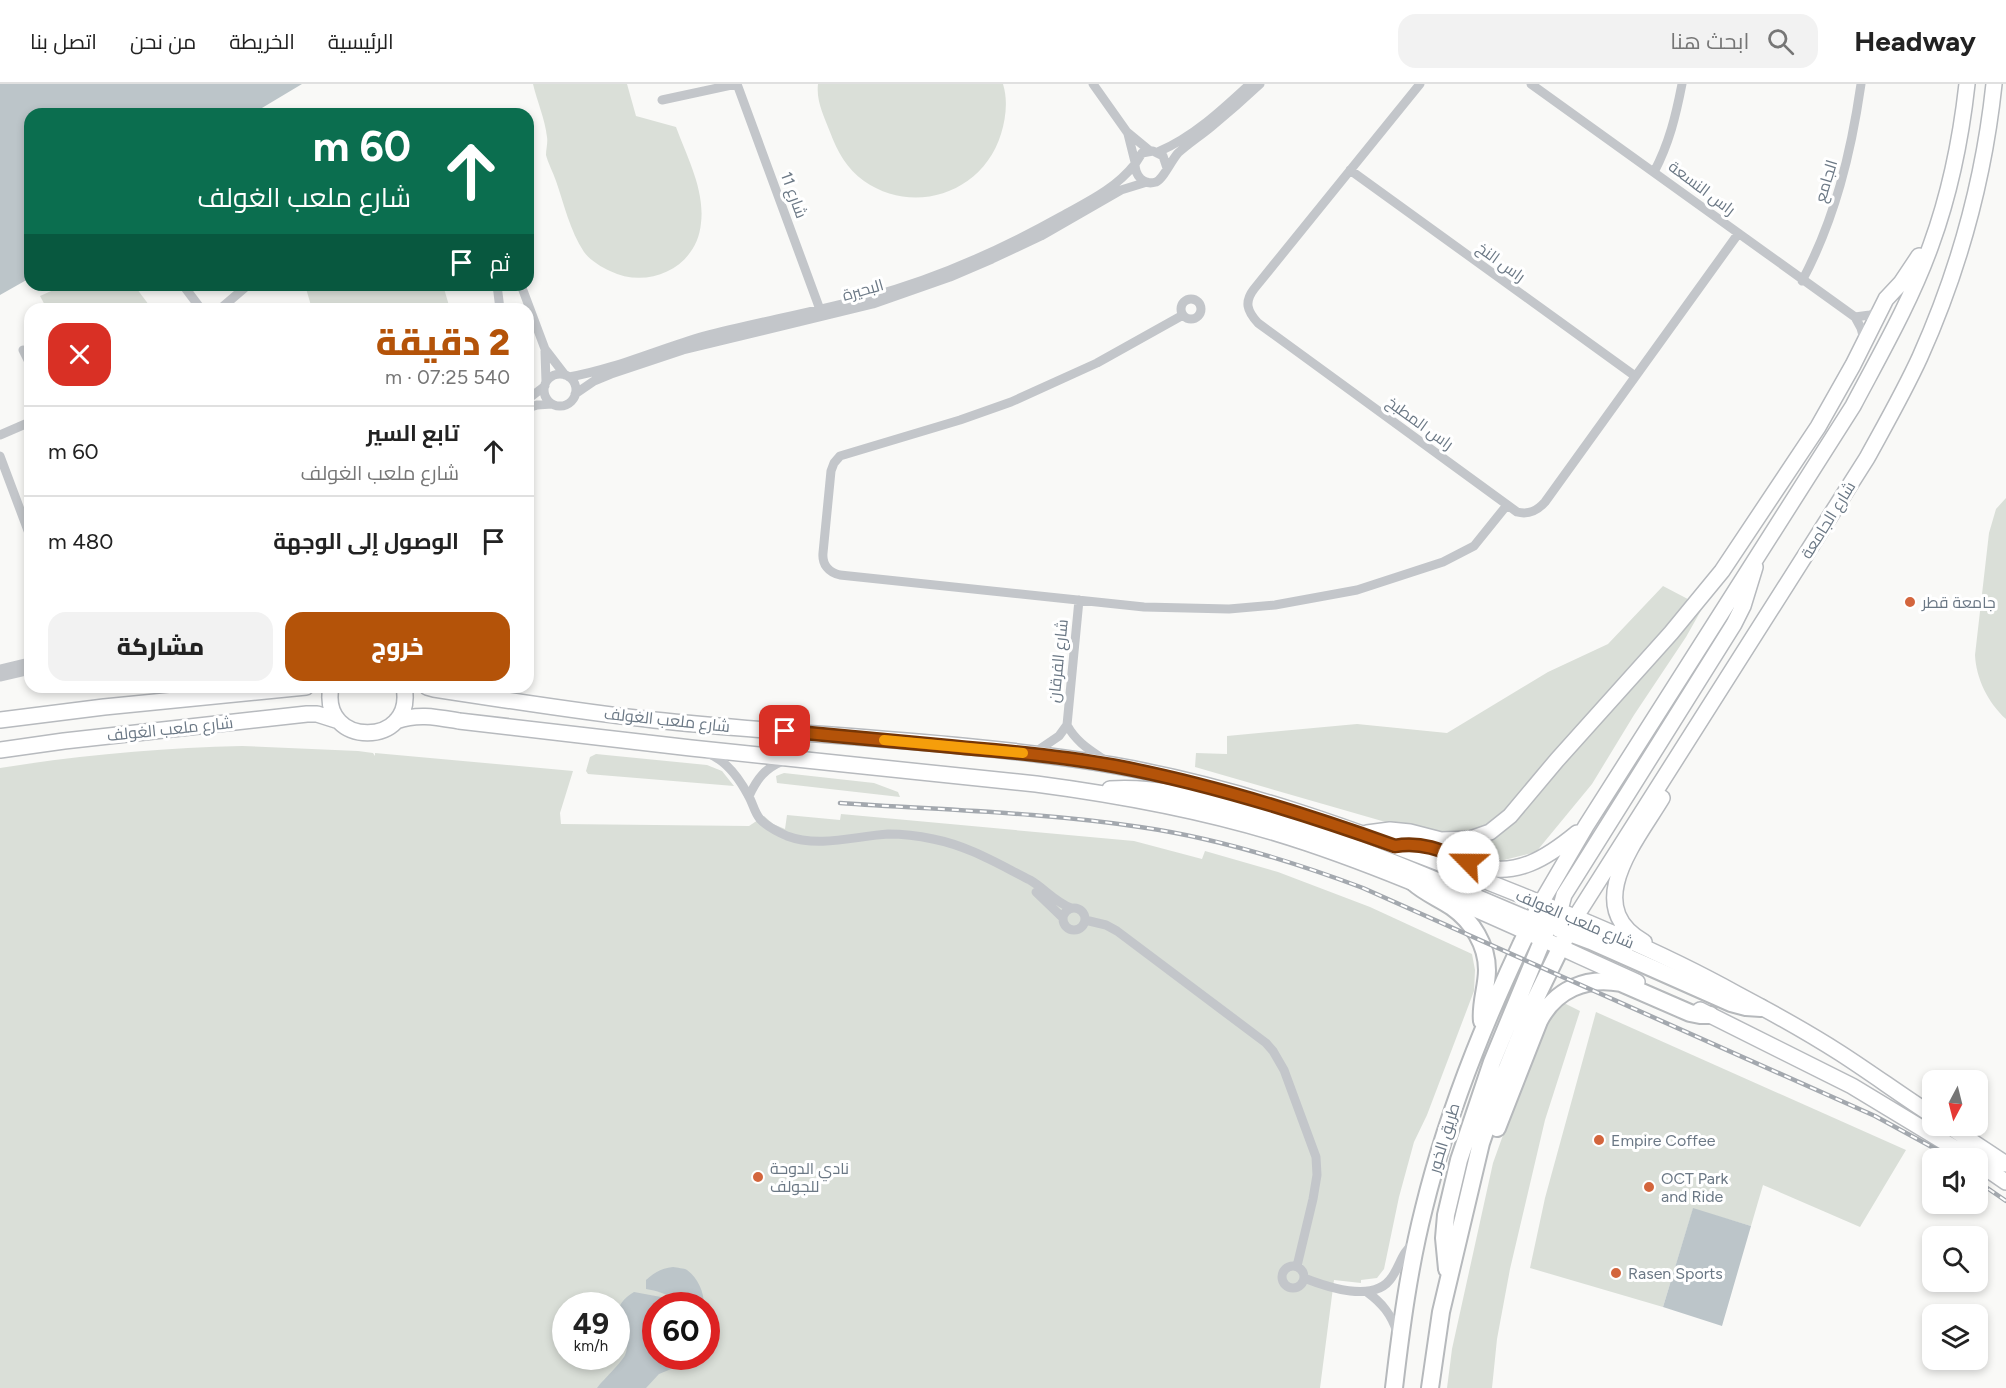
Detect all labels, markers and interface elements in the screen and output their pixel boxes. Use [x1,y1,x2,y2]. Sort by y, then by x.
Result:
search box [1398,14,1818,68]
text: Headway [1854,24,1976,58]
icon: search [1764,25,1797,58]
text: ابحث هنا [1670,28,1749,55]
text: اتصل بنا [30,29,97,54]
text: من نحن [130,29,196,54]
text: الخريطة [229,29,295,54]
text: الرئيسية [328,29,394,54]
text: 60 m [313,121,411,172]
icon: ahead [432,132,510,210]
street label: راس النسعة [1664,157,1739,220]
street label: الجامع [1811,157,1843,205]
street label: شارع 11 [775,169,811,222]
text: شارع ملعب الغولف [197,181,411,214]
street label: راس النخ [1472,238,1529,288]
icon: arrive [445,246,478,279]
text: ثم [490,250,510,277]
street label: البحيرة [840,275,886,305]
text: 2 دقيقة [376,321,510,364]
button: close [48,323,111,386]
text: 540 m · 07:25 [385,365,510,389]
street label: راس المطبخ [1382,392,1457,455]
text: تابع السير [366,420,459,447]
icon: ahead [477,435,510,468]
text: 60 m [48,438,99,465]
text: شارع ملعب الغولف [301,461,459,485]
street label: شارع الجامعة [1797,478,1861,563]
icon: arrive [477,525,510,558]
text: 480 m [48,528,113,555]
text: الوصول إلى الوجهة [273,528,459,555]
place label: جامعة قطر [1921,593,1996,612]
marker: جامعة قطر [1903,595,1917,609]
button: مشاركة [48,612,273,681]
button: خروج [285,612,510,681]
street label: شارع الفرقان [1044,618,1074,704]
street label: شارع ملعب الغولف [603,704,731,738]
pin [759,705,810,756]
street label: شارع ملعب الغولف [106,713,234,747]
icon: arrive [768,714,801,747]
position arrow [1436,830,1500,894]
street label: شارع ملعب الغولف [1512,885,1637,954]
north arrow [1922,1070,1988,1136]
map controls [1922,1070,1988,1370]
street label: طريق الخور [1424,1101,1465,1177]
place label: Empire Coffee [1611,1131,1716,1150]
marker: Empire Coffee [1592,1133,1606,1147]
button: sound [1922,1148,1988,1214]
place label: نادي الدوحة للجولف [770,1159,849,1196]
place label: OCT Park and Ride [1661,1169,1728,1206]
marker: نادي الدوحة للجولف [751,1170,765,1184]
marker: OCT Park and Ride [1642,1180,1656,1194]
button: search [1922,1226,1988,1292]
place label: Rasen Sports [1628,1264,1723,1283]
marker: Rasen Sports [1609,1266,1623,1280]
speed limit sign: 60 [642,1292,720,1370]
button: layers [1922,1304,1988,1370]
text: 49 [573,1305,609,1342]
text: km/h [574,1337,608,1355]

